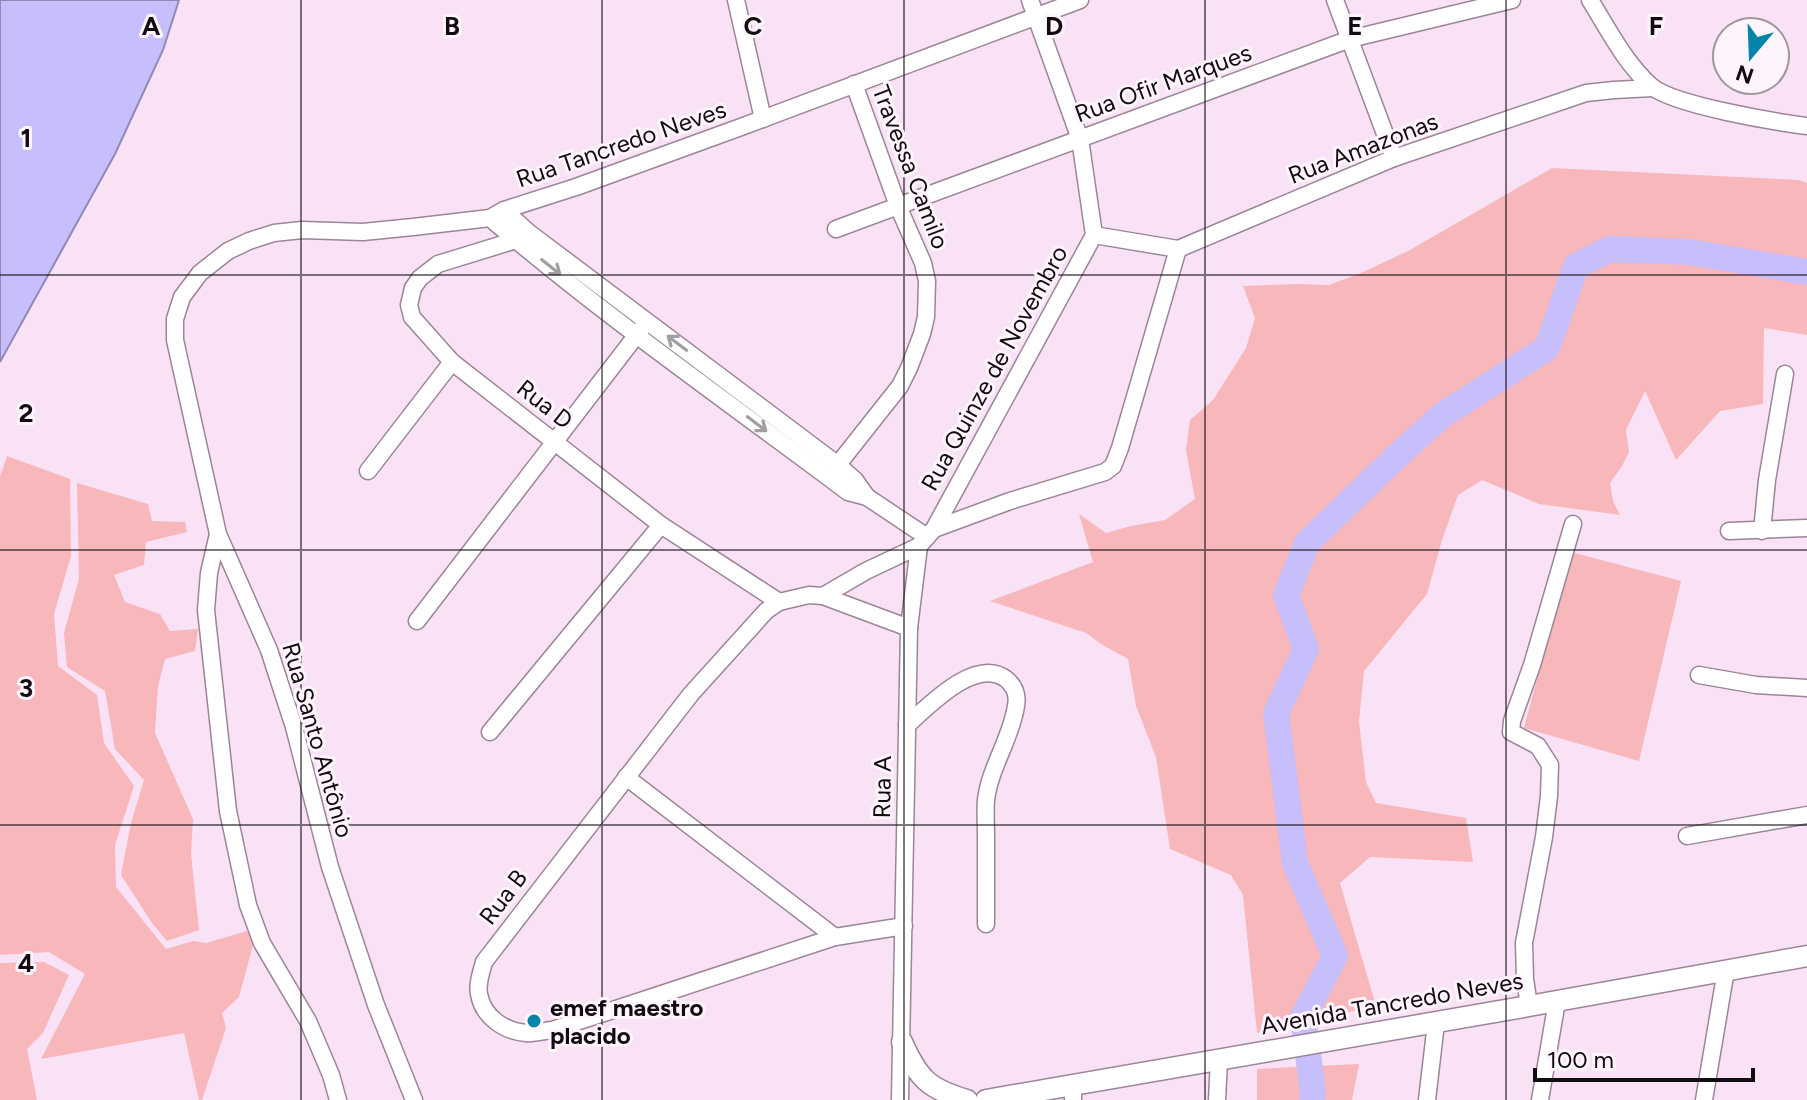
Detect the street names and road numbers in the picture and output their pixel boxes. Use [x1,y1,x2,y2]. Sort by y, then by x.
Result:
street label: Rua Ofir Marques [1071,38,1255,128]
street label: Travessa Camilo [866,81,956,253]
street label: Rua Tancredo Neves [512,94,730,194]
street label: Rua Amazonas [1284,106,1442,190]
street label: Rua Quinze de Novembro [915,240,1073,496]
street label: Rua D [511,373,579,435]
street label: Rua Santo Antônio [276,639,360,841]
street label: Rua A [867,755,897,819]
street label: Rua B [473,864,533,930]
street label: Avenida Tancredo Neves [1259,966,1525,1040]

